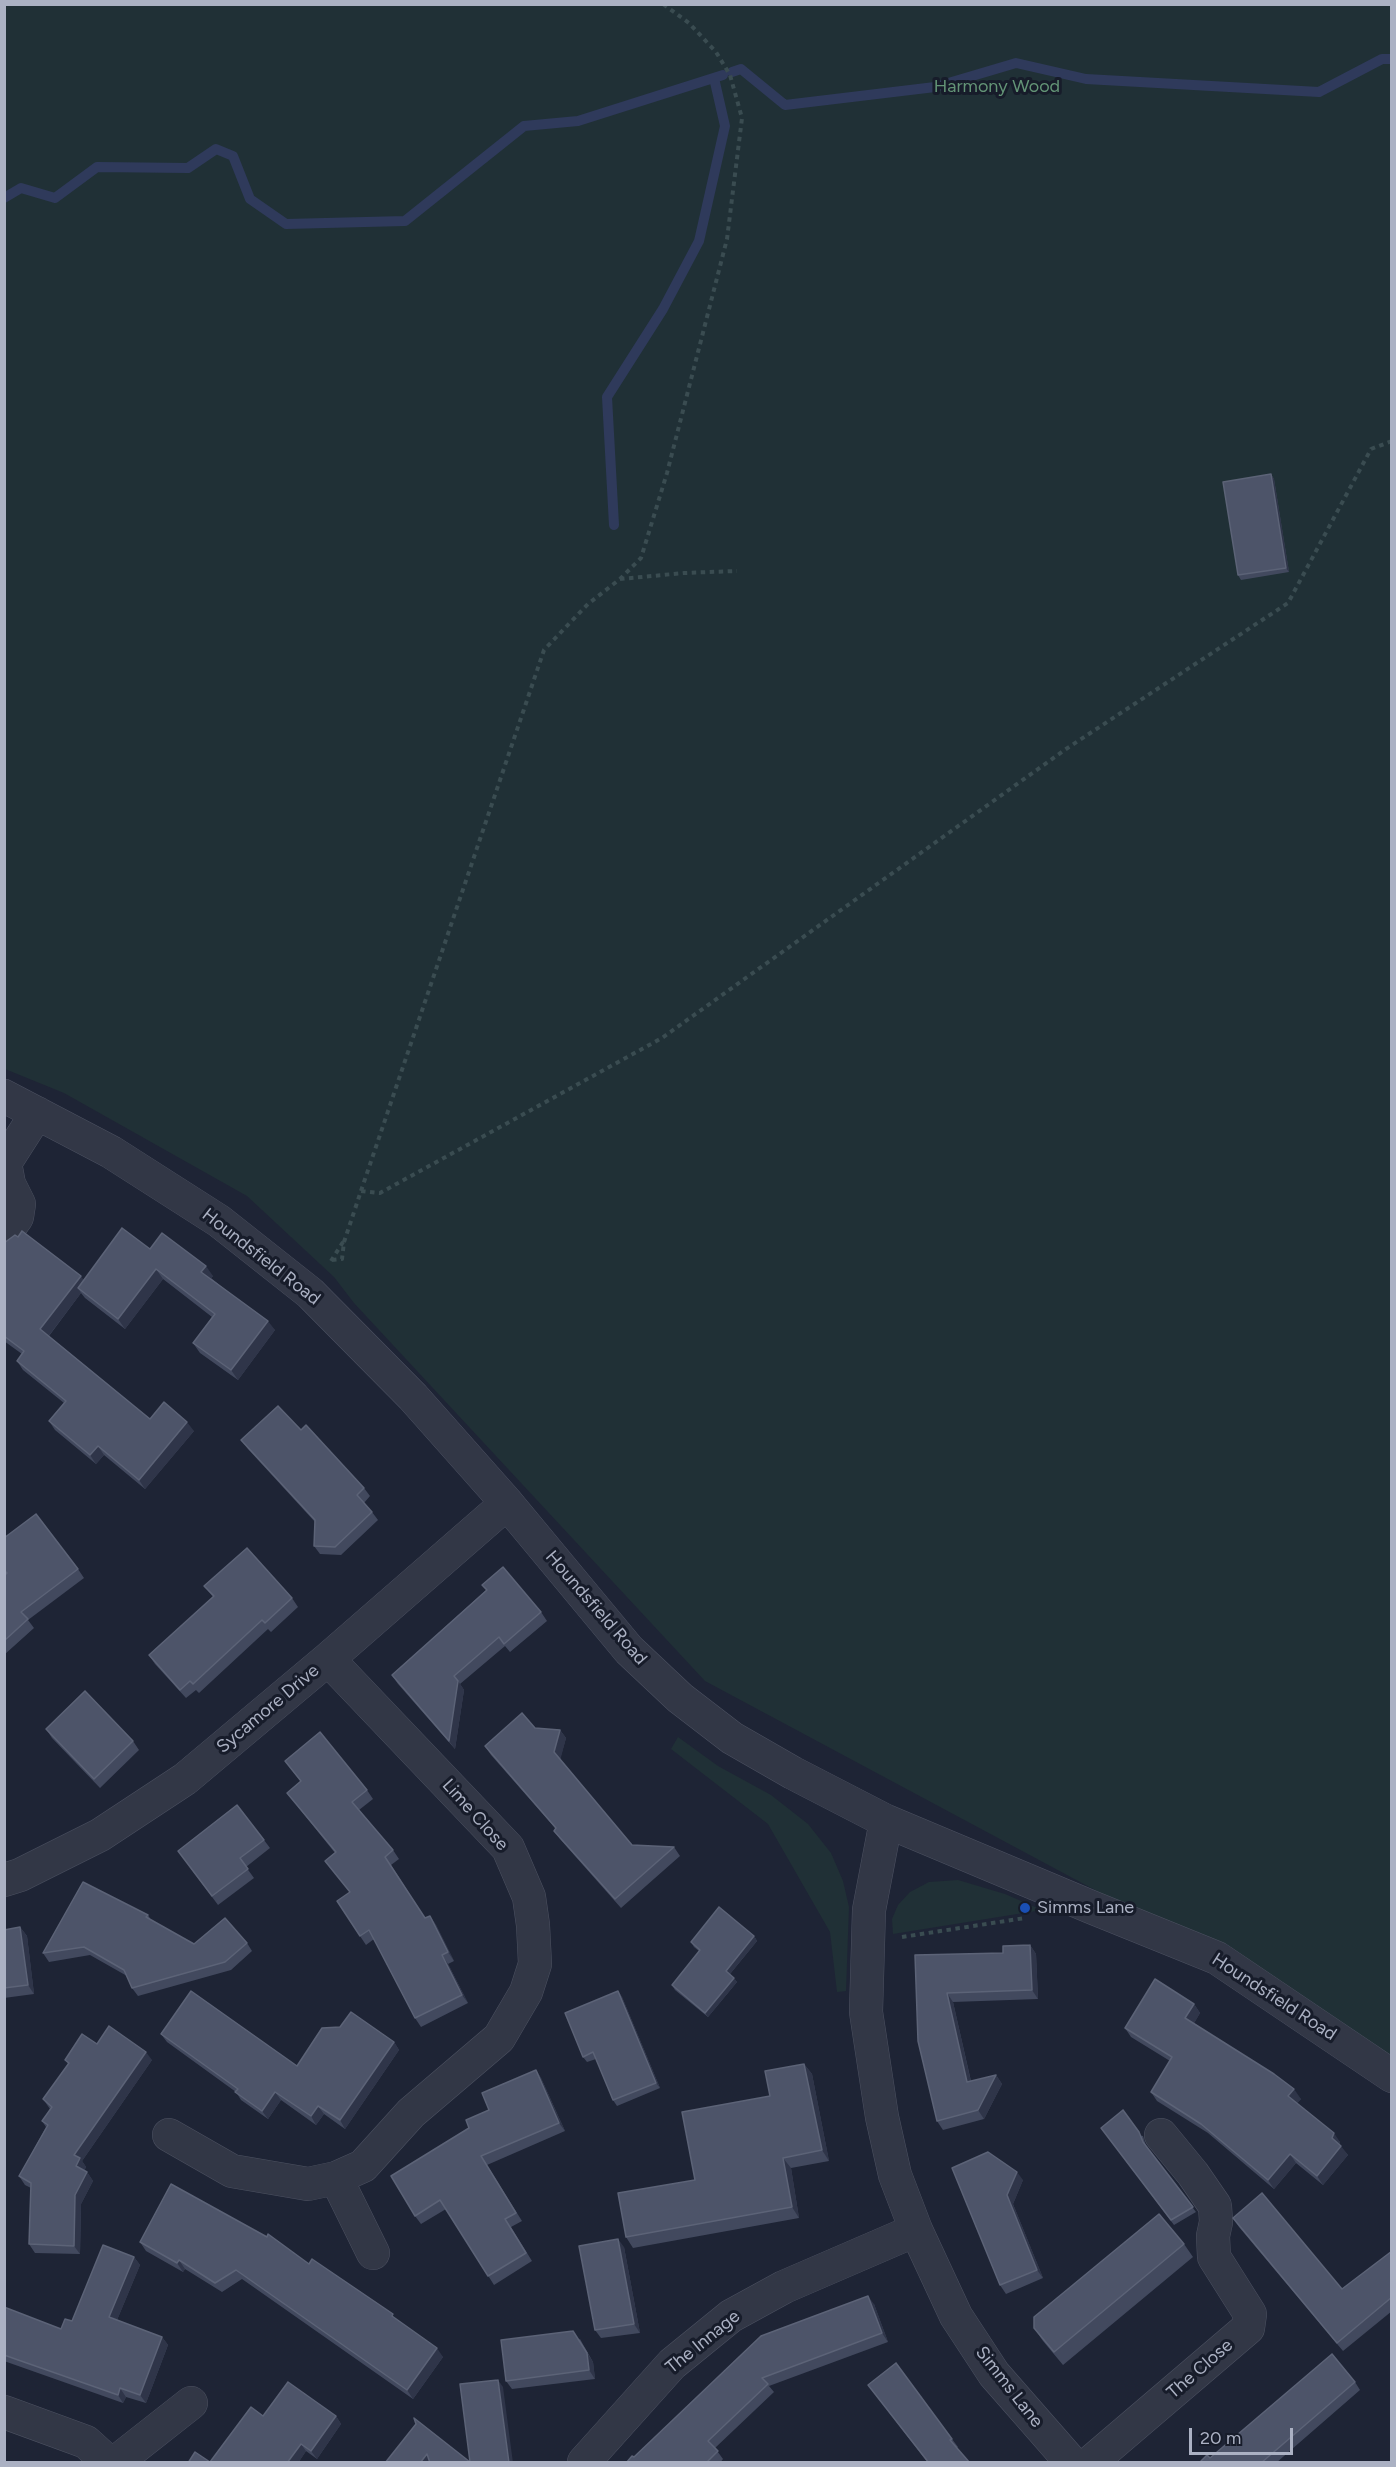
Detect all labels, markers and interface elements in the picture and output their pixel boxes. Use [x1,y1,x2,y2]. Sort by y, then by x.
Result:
park label: Harmony Wood [934,76,1060,98]
street label: Houndsfield Road [198,1204,324,1310]
street label: Houndsfield Road [541,1547,651,1669]
street label: Sycamore Drive [212,1660,324,1758]
street label: Lime Close [437,1775,513,1855]
place label: Simms Lane [1037,1897,1134,1919]
marker: Simms Lane [1018,1901,1032,1915]
street label: Houndsfield Road [1208,1949,1340,2045]
street label: The Innage [662,2306,744,2378]
street label: The Close [1163,2335,1237,2403]
street label: Simms Lane [971,2342,1047,2432]
scale bar [1192,2416,1296,2454]
text: 20 m [1200,2427,1241,2449]

